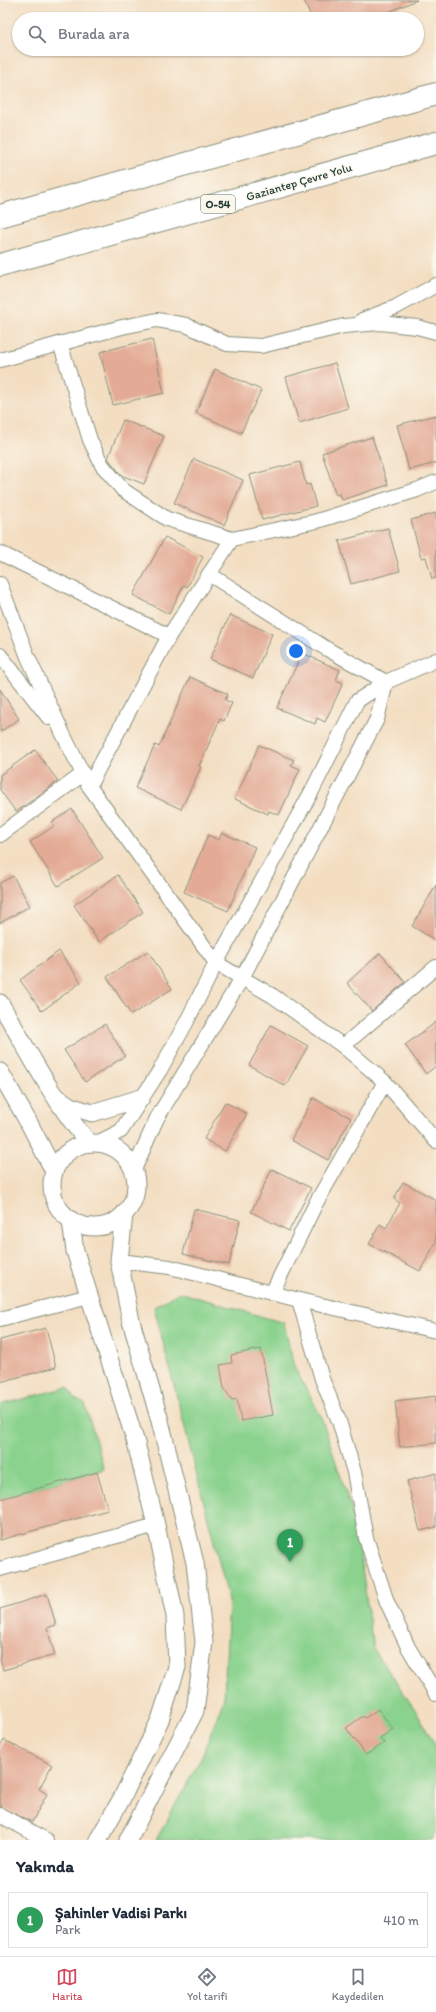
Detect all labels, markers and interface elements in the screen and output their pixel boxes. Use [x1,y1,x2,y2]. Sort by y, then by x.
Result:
search box [12,12,424,56]
icon: search [26,23,48,45]
text: Burada ara [58,25,130,43]
street label: Gaziantep Çevre Yolu [244,160,354,204]
road number: O-54 [201,195,235,213]
your location [286,641,306,661]
pin: 1 [277,1529,303,1562]
text: Yakında [16,1856,74,1876]
text: Şahinler Vadisi Parkı [55,1904,187,1922]
text: 1 [27,1913,33,1928]
text: 410 m [383,1913,419,1928]
text: Park [55,1922,81,1937]
tab: Harita [52,1966,83,2003]
tab: Yol tarifi [187,1966,227,2003]
tab: Kaydedilen [332,1966,384,2003]

